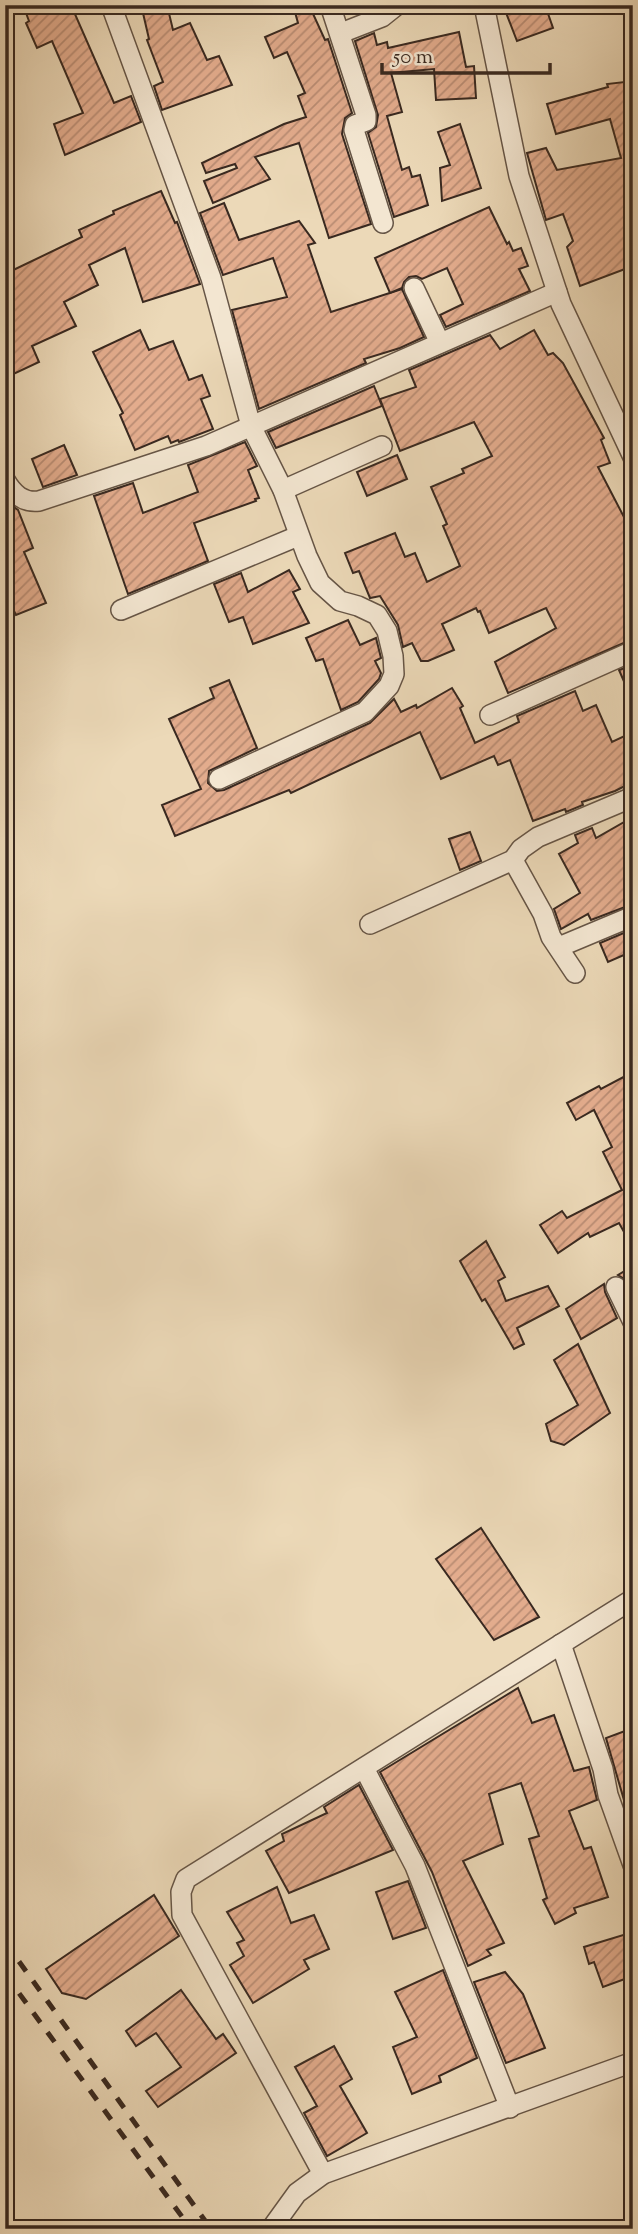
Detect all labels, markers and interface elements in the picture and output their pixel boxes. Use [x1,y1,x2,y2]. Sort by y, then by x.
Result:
scale bar [382,32,550,76]
text: 50 m [392,43,433,73]

